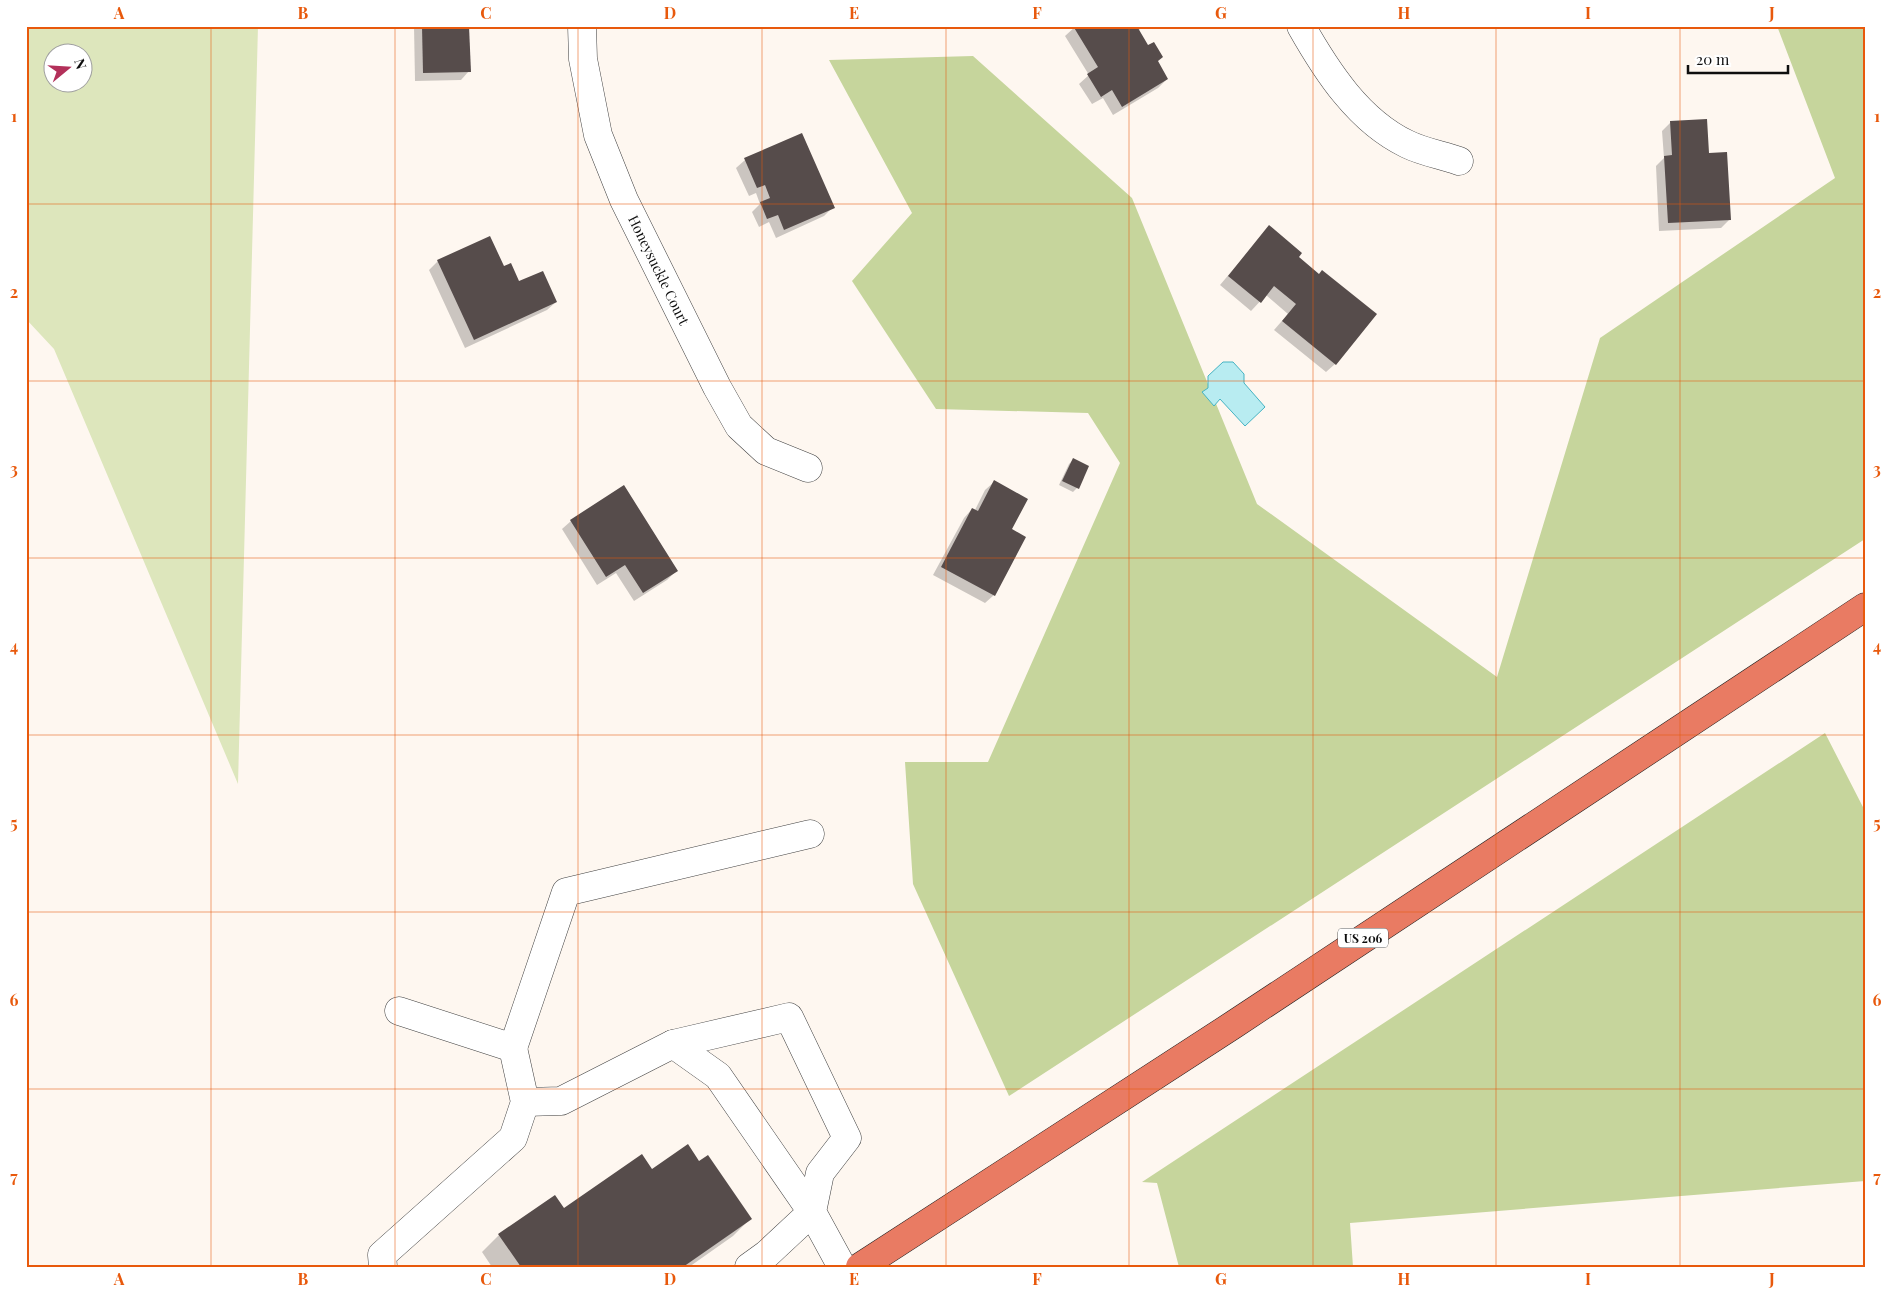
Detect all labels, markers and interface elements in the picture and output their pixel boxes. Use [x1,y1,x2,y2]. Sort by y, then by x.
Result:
text: A [113,2,125,23]
text: B [298,2,309,23]
text: C [480,2,492,23]
text: D [664,2,676,23]
text: E [849,2,859,23]
text: F [1032,2,1042,23]
text: G [1215,2,1227,23]
text: H [1398,2,1411,23]
text: I [1585,2,1591,23]
text: J [1768,2,1775,23]
north arrow [42,42,92,92]
scale bar [1688,42,1788,74]
text: 20 m [1696,49,1730,69]
text: N [70,56,91,72]
text: 1 [11,105,17,126]
text: 1 [1874,105,1880,126]
street label: Honeysuckle Court [624,212,694,329]
text: 2 [10,281,18,302]
text: 2 [1873,281,1881,302]
text: 3 [10,458,18,479]
text: 3 [1873,458,1881,479]
text: 4 [10,635,18,656]
text: 4 [1873,635,1881,656]
text: 5 [10,812,18,833]
text: 5 [1873,812,1881,833]
road number: US 206 [1338,928,1388,948]
text: 6 [10,989,19,1010]
text: 6 [1873,989,1882,1010]
text: 7 [10,1166,18,1187]
text: 7 [1873,1166,1881,1187]
text: A [113,1268,125,1289]
text: B [298,1268,309,1289]
text: C [480,1268,492,1289]
text: D [664,1268,676,1289]
text: E [849,1268,859,1289]
text: F [1032,1268,1042,1289]
text: G [1215,1268,1227,1289]
text: H [1398,1268,1411,1289]
text: I [1585,1268,1591,1289]
text: J [1768,1268,1775,1289]

